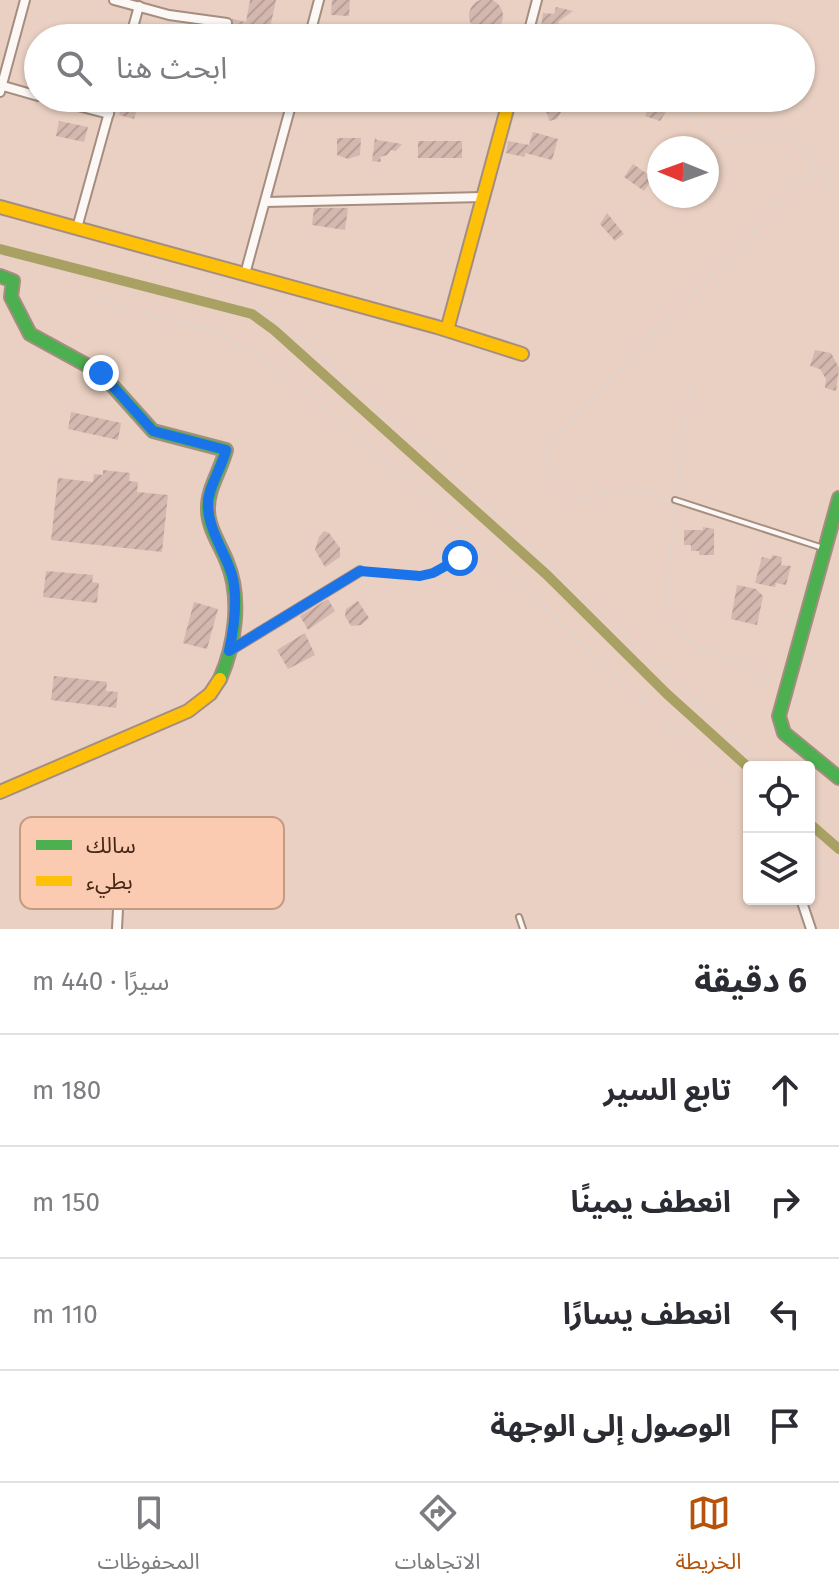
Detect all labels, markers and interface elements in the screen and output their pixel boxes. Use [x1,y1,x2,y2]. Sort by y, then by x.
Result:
search box [24,24,815,112]
icon: search [52,46,96,90]
text: ابحث هنا [116,50,227,86]
north arrow [647,136,719,208]
route end [83,355,119,391]
route start [442,540,478,576]
map controls [743,761,815,905]
button: locate [743,761,815,833]
legend [20,817,284,909]
text: سالك [86,832,136,859]
button: layers [743,833,815,905]
text: بطيء [86,868,133,898]
text: 6 دقيقة [694,960,807,1001]
text: سيرًا · 440 m [32,966,169,997]
icon: ahead [763,1068,807,1112]
text: تابع السير [604,1072,731,1108]
text: 180 m [32,1075,101,1106]
icon: right [763,1180,807,1224]
text: انعطف يمينًا [571,1184,731,1220]
text: 150 m [32,1187,100,1218]
icon: left [763,1292,807,1336]
text: انعطف يسارًا [563,1296,731,1332]
text: 110 m [32,1299,98,1330]
icon: arrive [763,1404,807,1448]
text: الوصول إلى الوجهة [490,1408,731,1444]
tab: المحفوظات [98,1491,200,1585]
tab: الاتجاهات [395,1491,481,1585]
tab: الخريطة [676,1491,742,1585]

